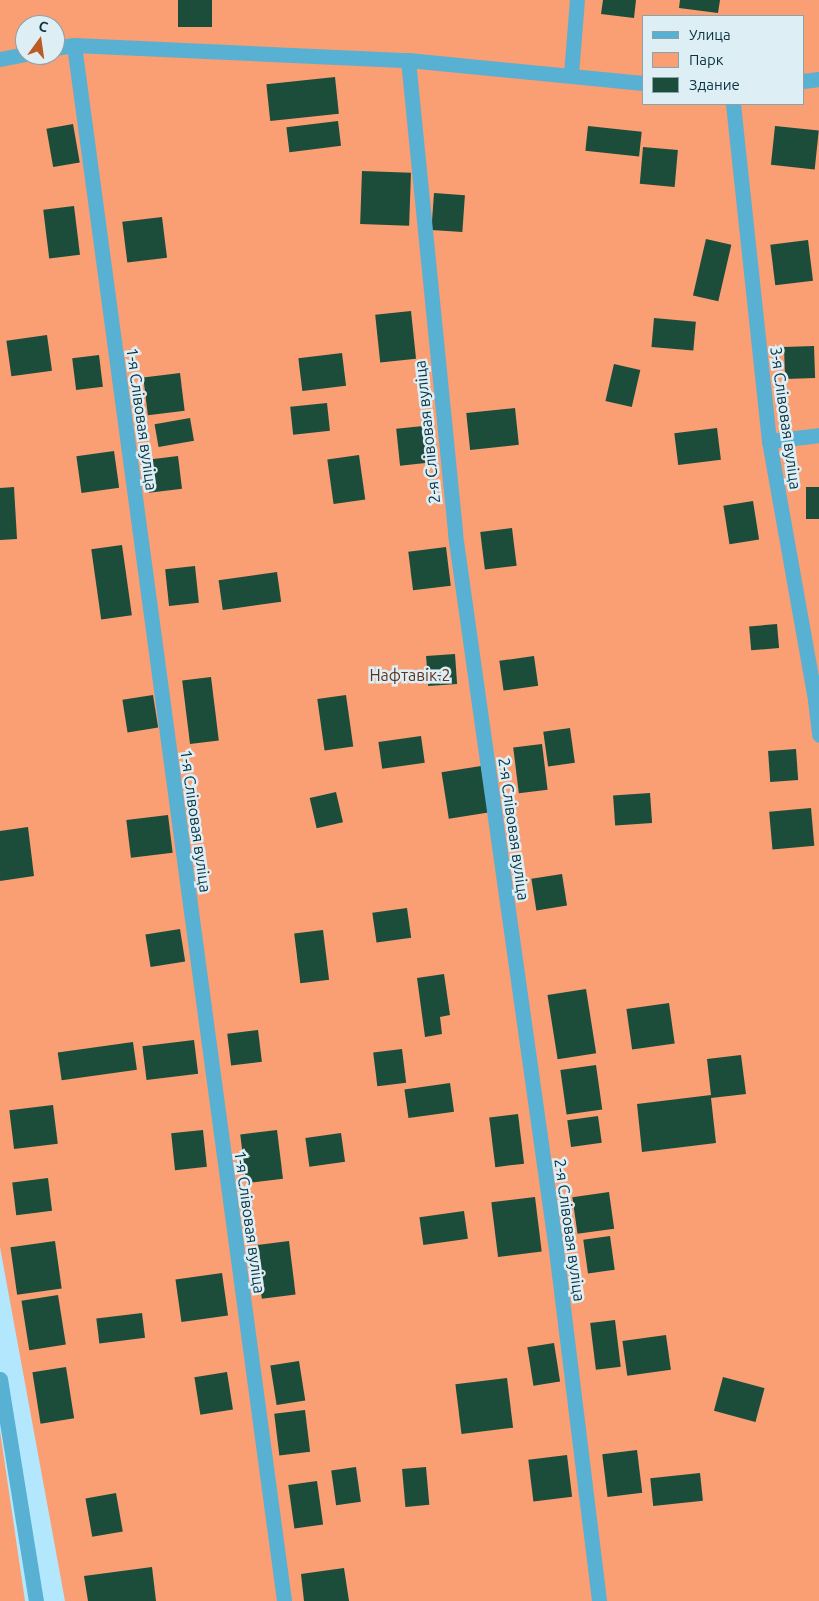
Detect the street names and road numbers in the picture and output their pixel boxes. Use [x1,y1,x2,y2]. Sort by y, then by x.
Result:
street label: 3-я Слівовая вуліца [766,345,806,491]
street label: 1-я Слівовая вуліца [122,346,162,492]
street label: 2-я Слівовая вуліца [410,359,444,505]
street label: 1-я Слівовая вуліца [176,748,216,894]
street label: 2-я Слівовая вуліца [494,756,534,902]
street label: 1-я Слівовая вуліца [230,1149,270,1295]
street label: 2-я Слівовая вуліца [550,1157,590,1303]

